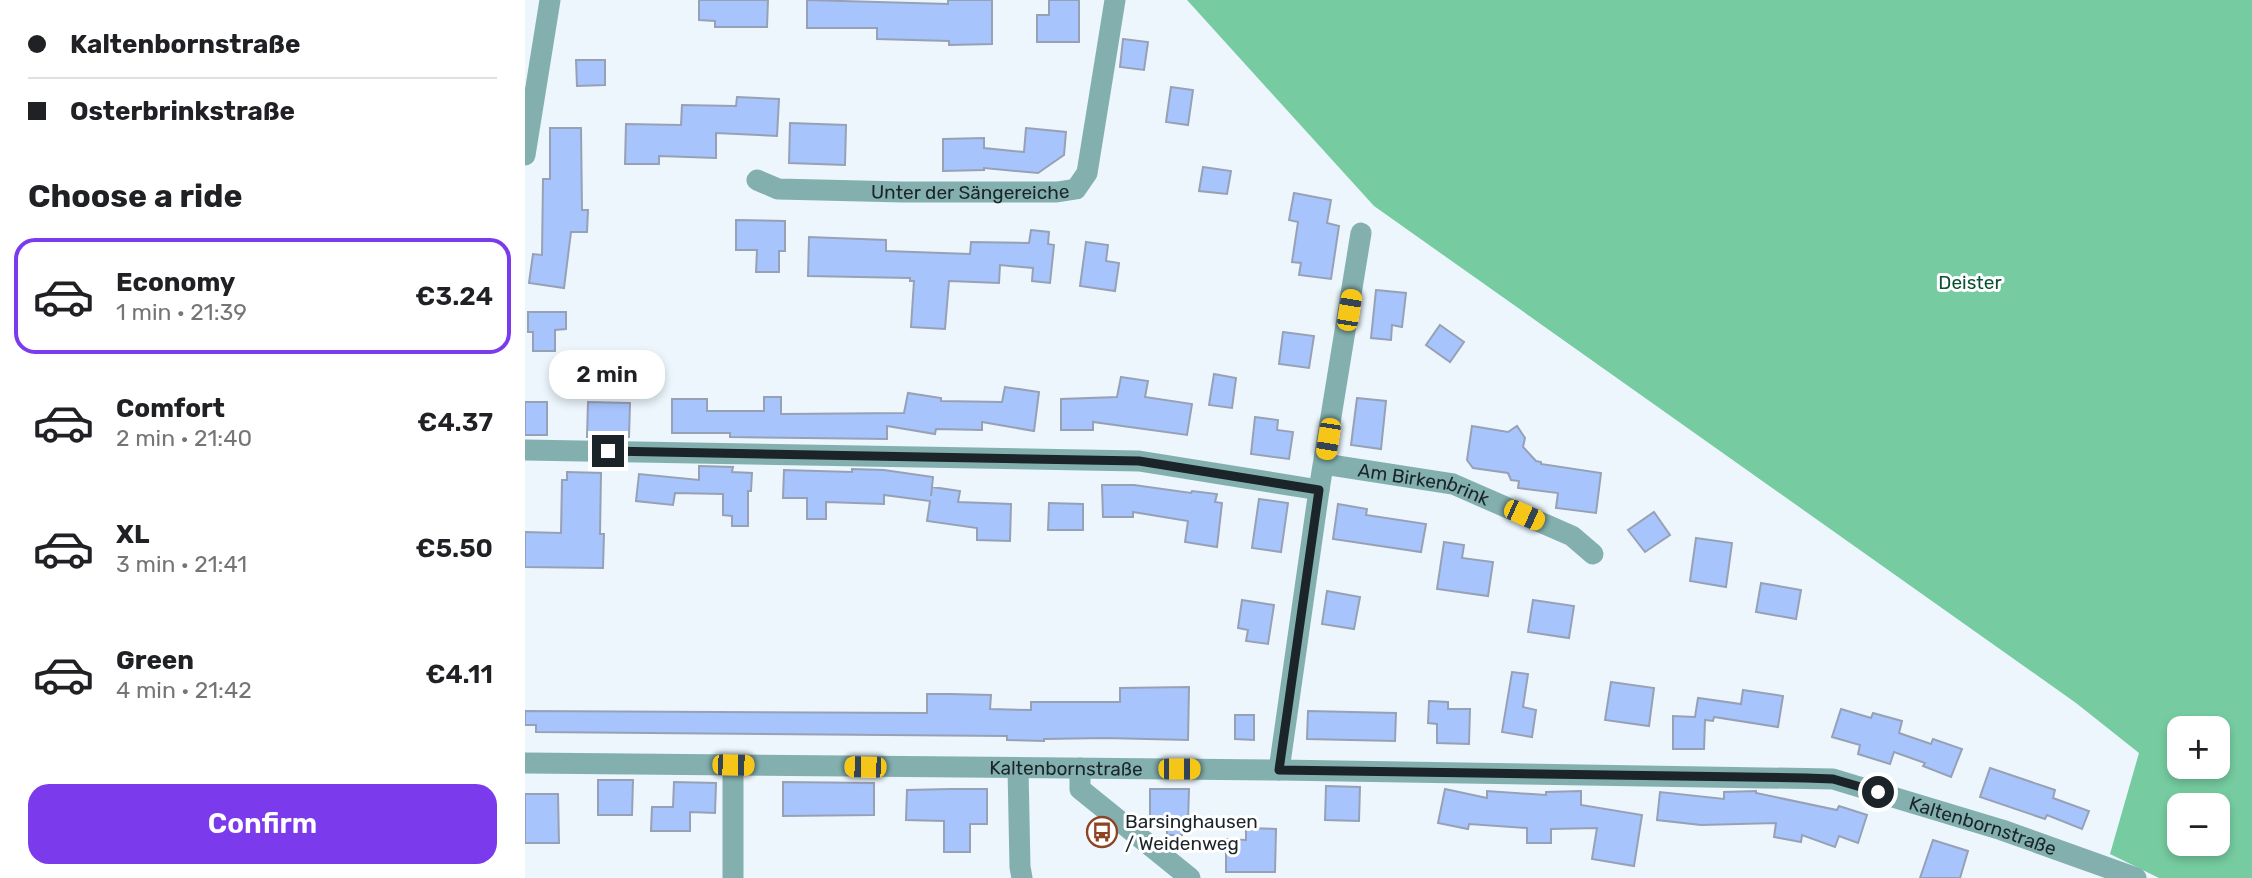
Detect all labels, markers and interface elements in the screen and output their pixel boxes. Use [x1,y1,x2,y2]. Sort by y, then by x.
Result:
text: Kaltenbornstraße [70,29,300,60]
text: Osterbrinkstraße [70,96,295,127]
text: Choose a ride [28,177,242,215]
street label: Unter der Sängereiche [871,179,1071,204]
icon: car [32,265,95,328]
text: Economy [116,267,235,298]
park label: Deister [1938,271,2002,294]
text: €3.24 [415,281,493,312]
car [1336,288,1363,332]
text: 1 min · 21:39 [116,298,247,326]
callout: 2 min [550,350,666,398]
text: 2 min [576,360,638,388]
icon: car [32,391,95,454]
text: Comfort [116,393,225,424]
text: €4.37 [417,407,493,438]
car [1315,417,1342,461]
text: 2 min · 21:40 [116,424,252,452]
route end [592,435,624,467]
street label: Am Birkenbrink [1356,458,1493,511]
car [1501,497,1548,533]
icon: car [32,517,95,580]
text: XL [116,519,149,550]
text: €5.50 [416,533,493,564]
text: 3 min · 21:41 [116,550,247,578]
icon: car [32,643,95,706]
text: Green [116,645,194,676]
text: €4.11 [425,659,493,690]
text: 4 min · 21:42 [116,676,252,704]
map controls [2167,716,2230,856]
button: + [2167,716,2230,779]
car [712,754,755,776]
car [844,756,887,778]
street label: Kaltenbornstraße [989,756,1143,781]
car [1159,759,1201,780]
route start [1862,776,1894,808]
button: Confirm [28,784,497,864]
street label: Kaltenbornstraße [1906,792,2059,861]
button: − [2167,793,2230,856]
place label: Barsinghausen / Weidenweg [1125,810,1258,855]
bus stop icon: Barsinghausen / Weidenweg [1085,815,1119,849]

